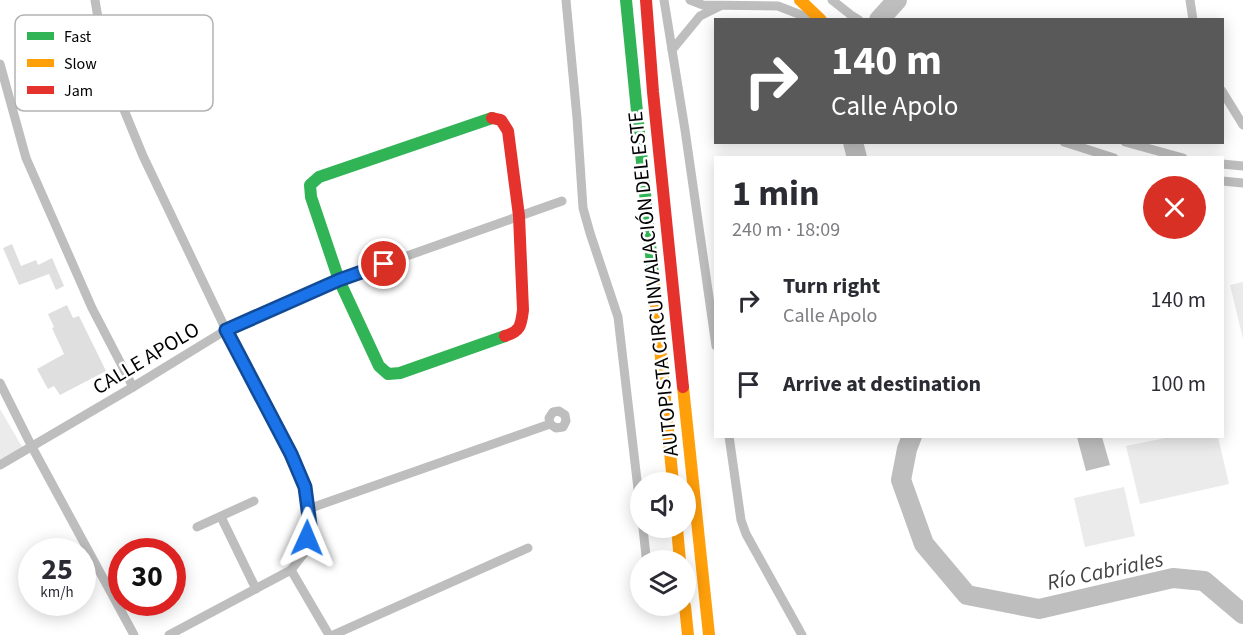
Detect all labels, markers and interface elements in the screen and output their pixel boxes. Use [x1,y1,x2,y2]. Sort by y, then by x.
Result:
legend [15,15,213,111]
text: Fast [64,26,92,48]
text: 140 m [831,31,942,91]
icon: right [732,42,810,120]
text: Slow [64,53,97,75]
text: Jam [64,80,93,102]
text: Calle Apolo [831,87,958,126]
street label: AUTOPISTA CIRCUNVALACIÓN DEL ESTE [620,110,686,458]
text: 1 min [732,168,820,219]
button: close [1143,176,1206,239]
text: 240 m · 18:09 [732,216,840,244]
pin [358,238,409,289]
icon: arrive [367,247,400,280]
text: Turn right [783,270,880,302]
icon: right [732,284,765,317]
text: 140 m [1151,284,1206,316]
text: Calle Apolo [783,302,877,330]
street label: CALLE APOLO [87,314,205,402]
icon: arrive [732,368,765,401]
text: Arrive at destination [783,368,981,400]
text: 100 m [1151,368,1206,400]
map controls [630,472,696,616]
button: sound [630,472,696,538]
position arrow [275,506,339,570]
speed limit sign: 30 [108,538,186,616]
water label: Río Cabriales [1044,543,1166,599]
text: 25 [41,548,73,591]
button: layers [630,550,696,616]
text: km/h [40,582,74,603]

